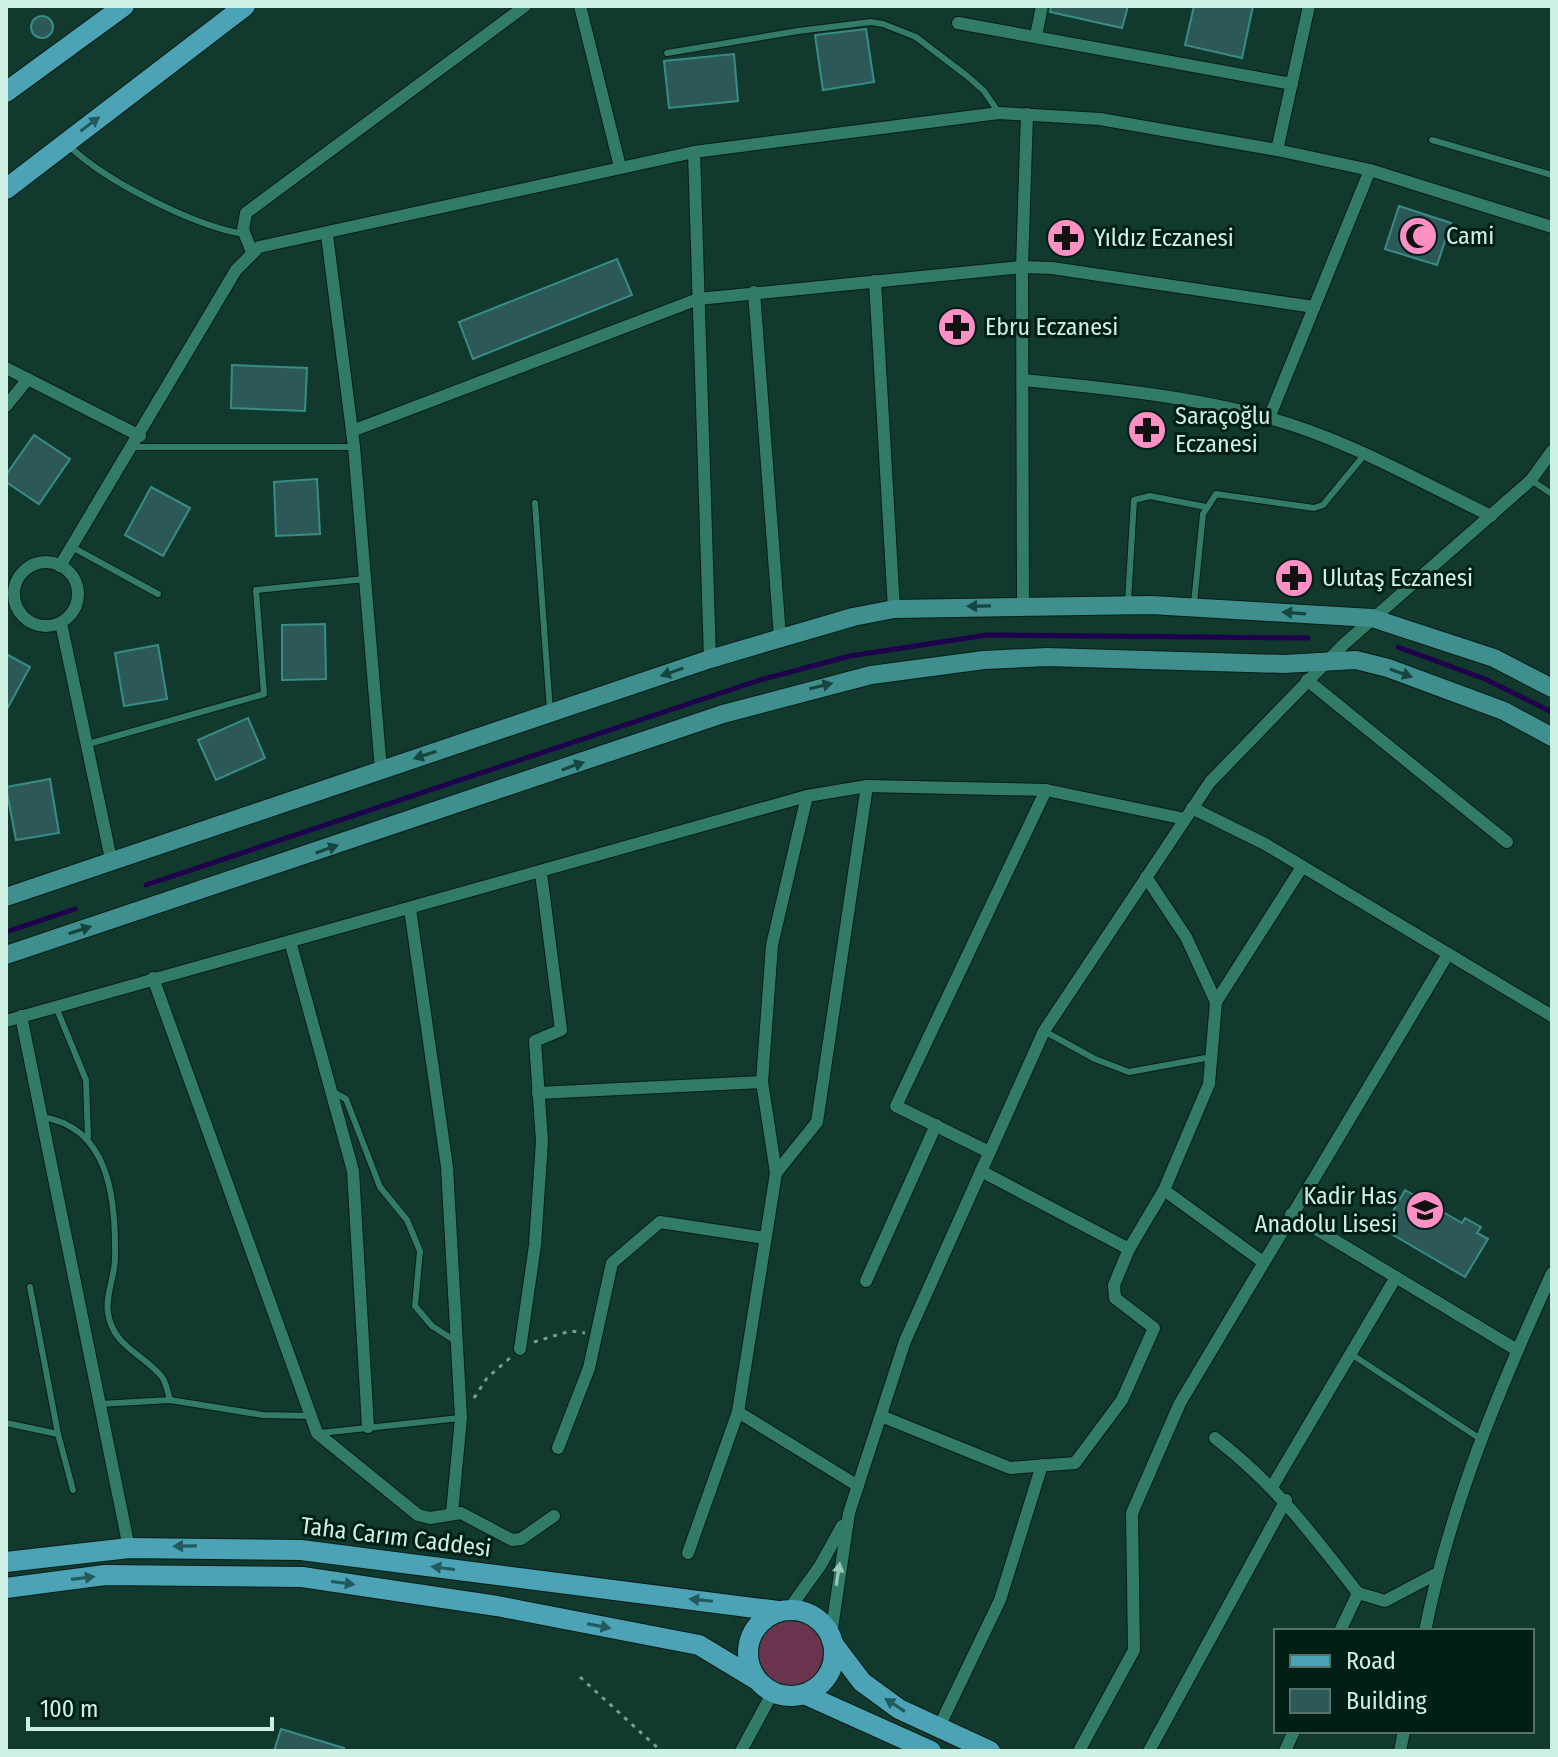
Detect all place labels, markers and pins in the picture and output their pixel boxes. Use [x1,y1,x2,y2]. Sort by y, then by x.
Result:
mosque icon: Cami [1397,215,1439,257]
pharmacy icon: Yıldız Eczanesi [1045,217,1087,259]
place label: Cami [1446,222,1494,250]
place label: Yıldız Eczanesi [1094,224,1234,252]
pharmacy icon: Ebru Eczanesi [936,306,978,348]
place label: Ebru Eczanesi [985,313,1118,341]
place label: Saraçoğlu Eczanesi [1175,402,1271,458]
pharmacy icon: Saraçoğlu Eczanesi [1126,409,1168,451]
pharmacy icon: Ulutaş Eczanesi [1273,557,1315,599]
place label: Ulutaş Eczanesi [1322,564,1473,592]
place label: Kadir Has Anadolu Lisesi [1255,1182,1397,1238]
school or university icon: Kadir Has Anadolu Lisesi [1404,1189,1446,1231]

